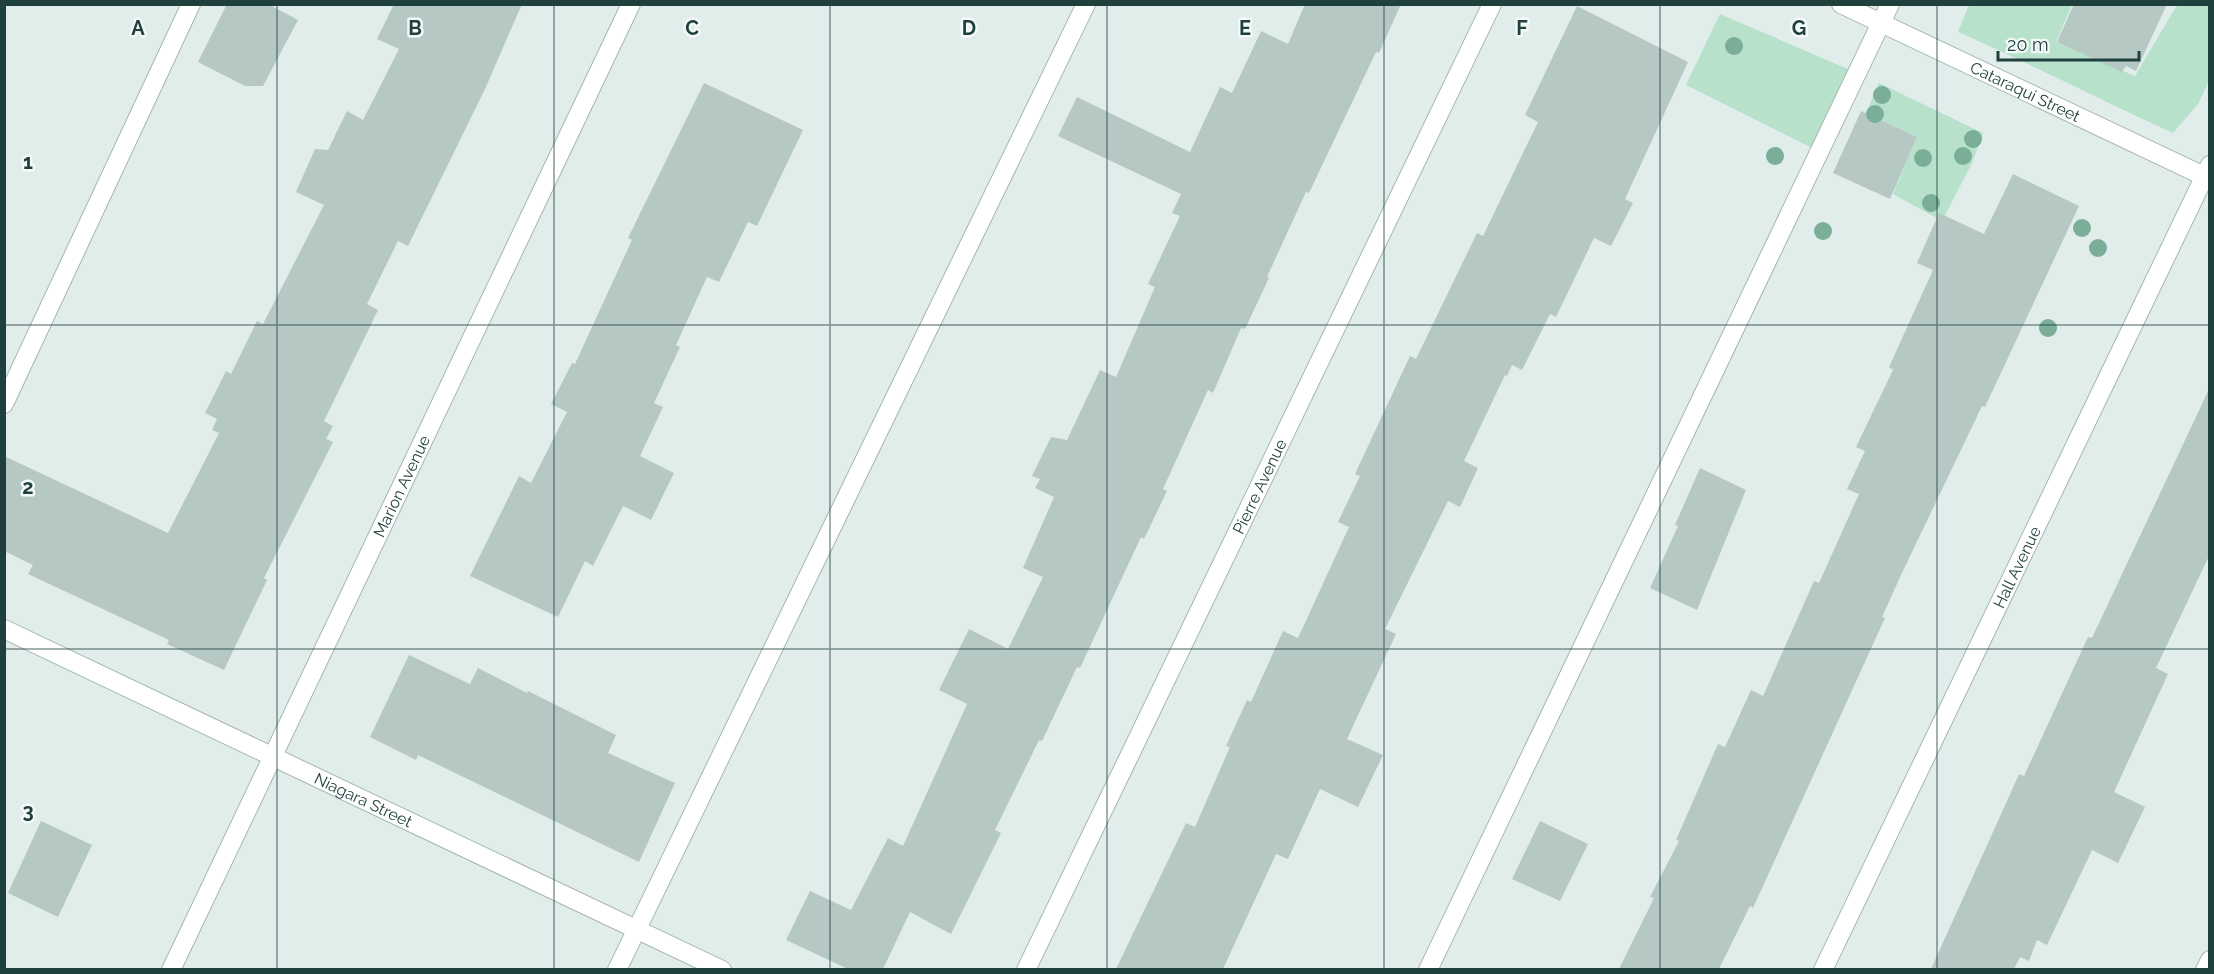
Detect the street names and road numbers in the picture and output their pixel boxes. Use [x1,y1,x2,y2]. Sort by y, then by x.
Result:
street label: Cataraqui Street [1967,58,2084,126]
street label: Marion Avenue [370,432,434,540]
street label: Pierre Avenue [1229,436,1291,537]
street label: Hall Avenue [1989,523,2045,611]
street label: Niagara Street [311,769,416,832]

